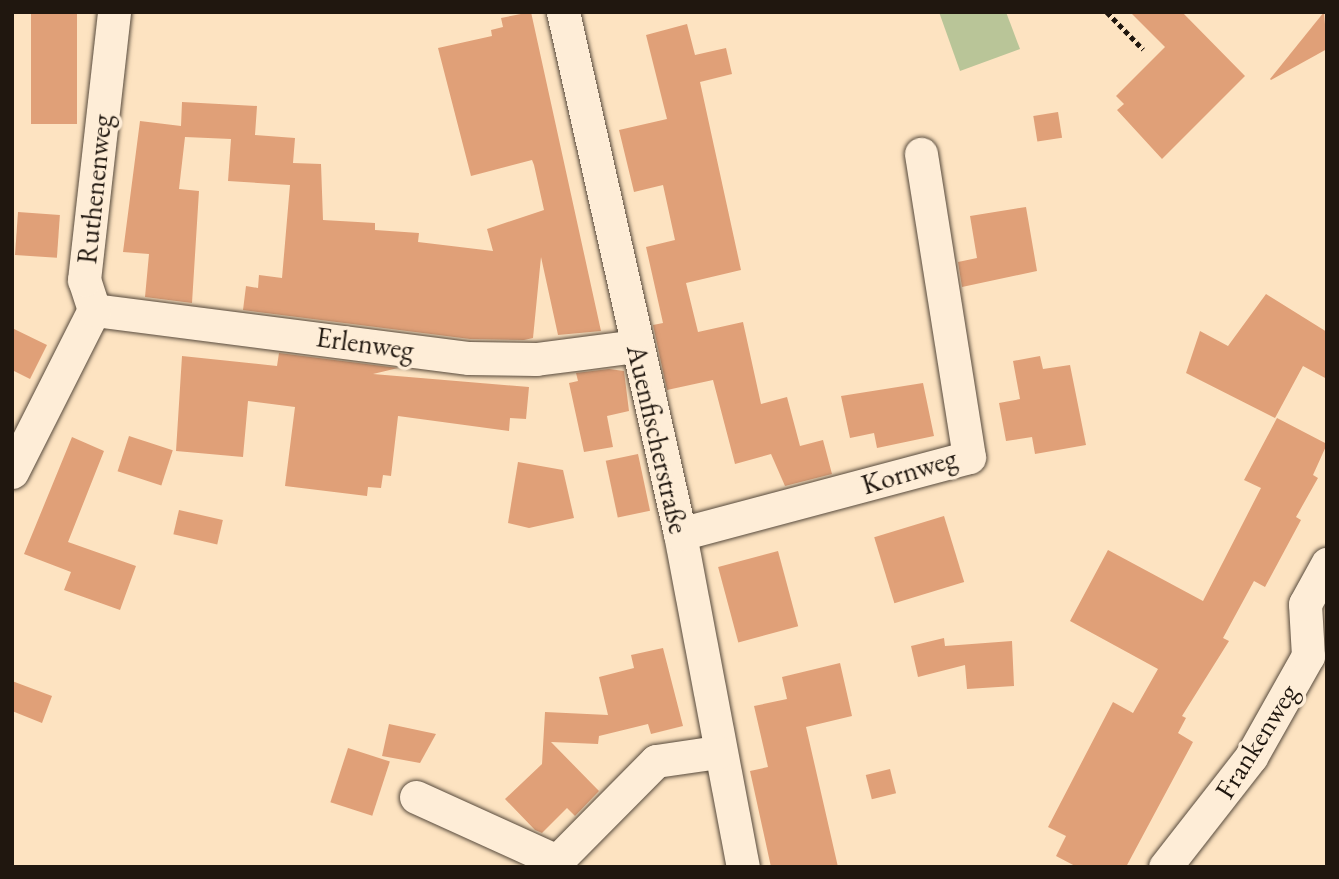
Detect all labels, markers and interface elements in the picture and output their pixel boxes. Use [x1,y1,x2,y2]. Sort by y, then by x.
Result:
street label: Ruthenenweg [69,113,119,265]
street label: Erlenweg [314,320,416,366]
street label: Auenfischerstraße [620,341,696,537]
street label: Kornweg [857,441,961,501]
street label: Frankenweg [1207,677,1305,805]

